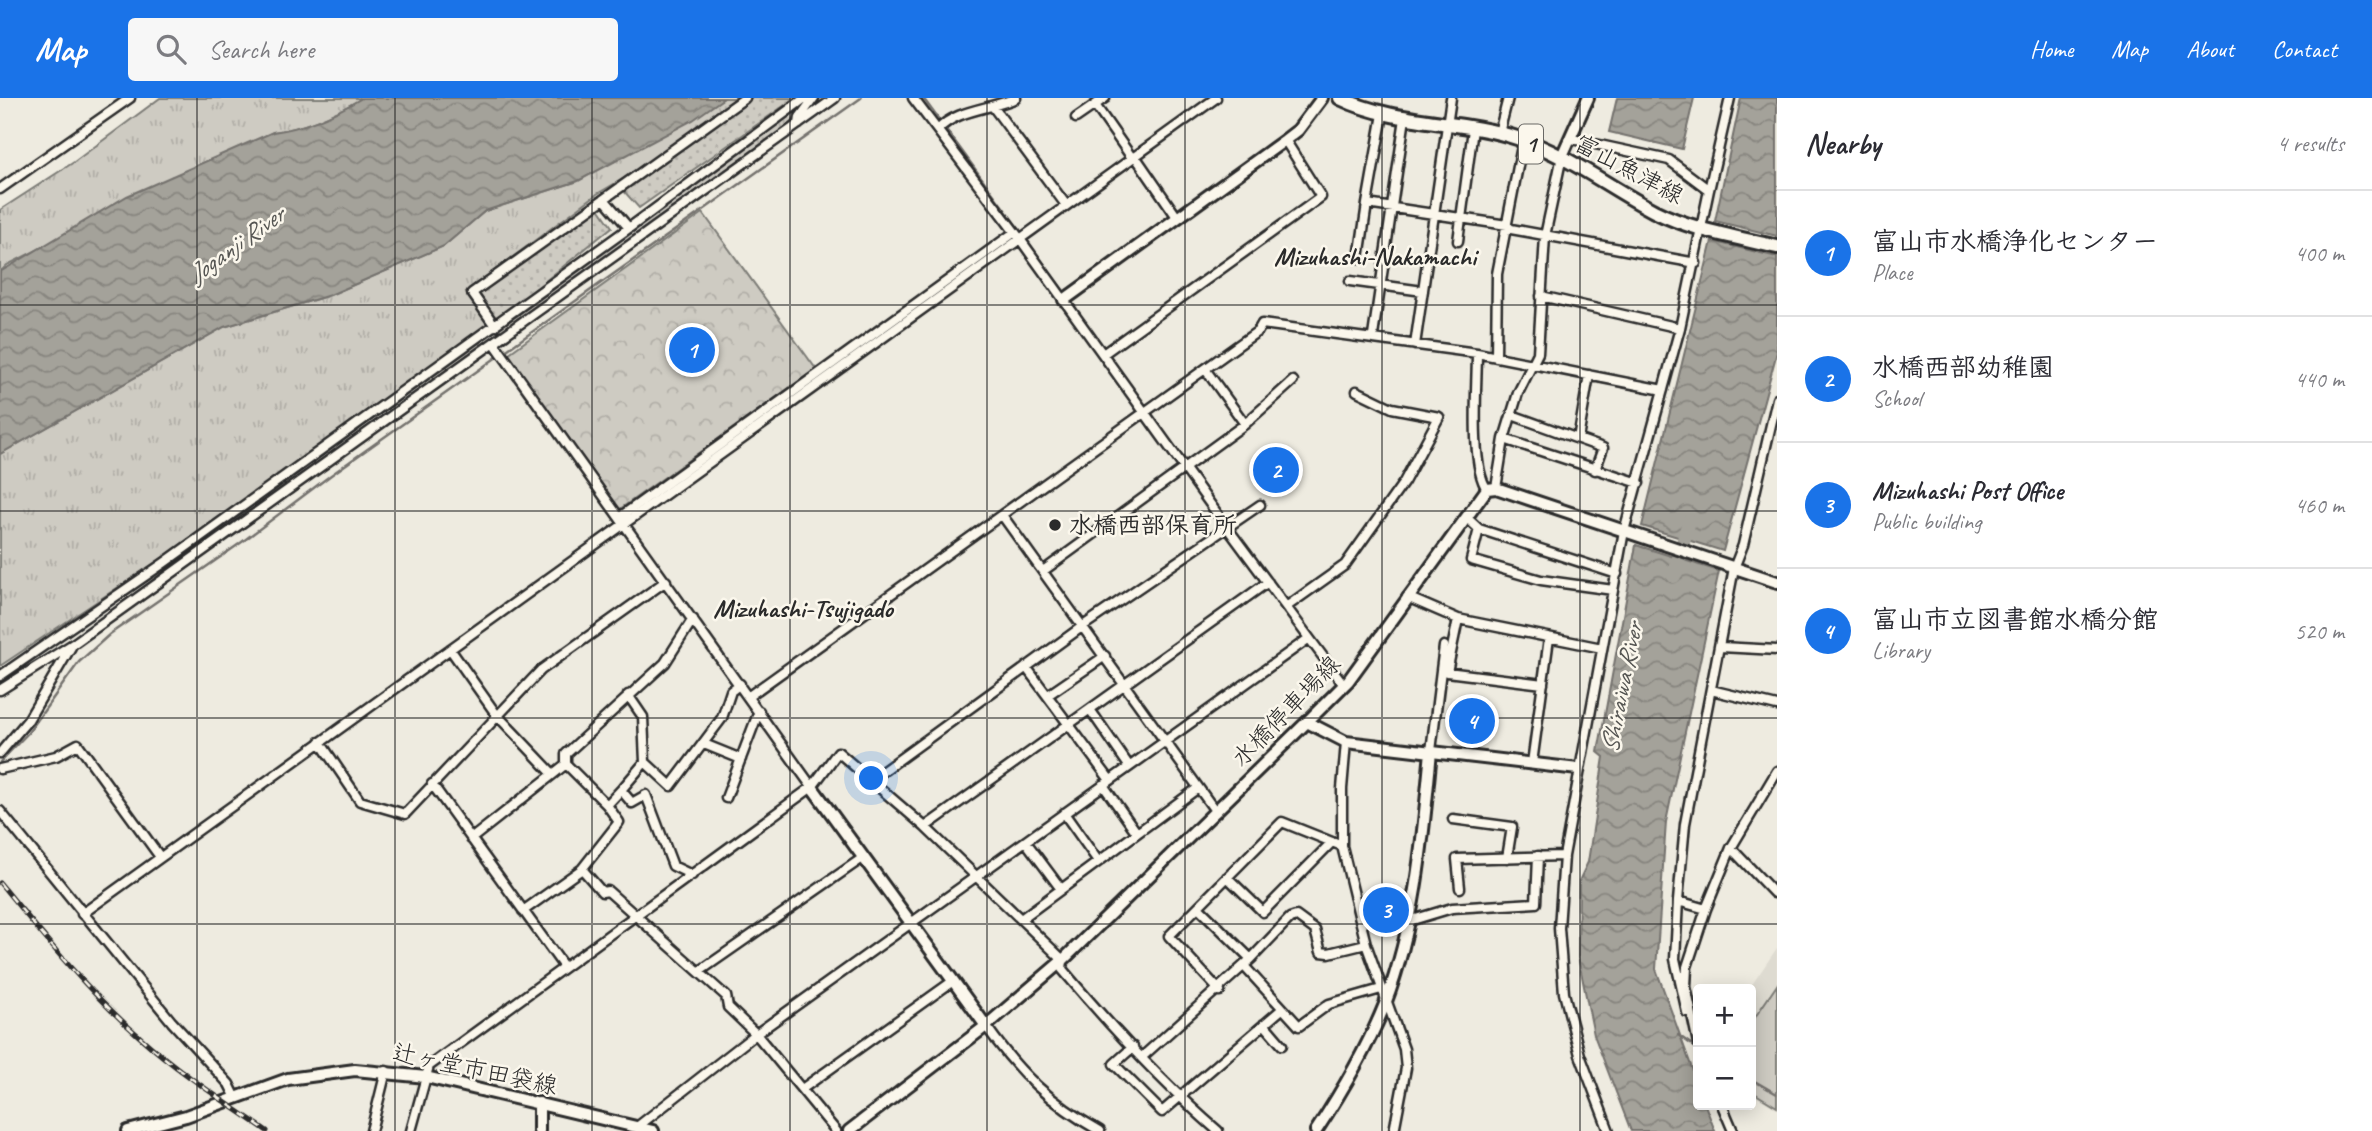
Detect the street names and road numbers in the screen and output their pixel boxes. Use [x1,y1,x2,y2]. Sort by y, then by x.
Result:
road number: 1 [1519,124,1543,164]
street label: 富山魚津線 [1569,128,1689,210]
street label: 水橋停車場線 [1225,649,1347,773]
street label: 辻ヶ堂市田袋線 [390,1037,560,1101]

